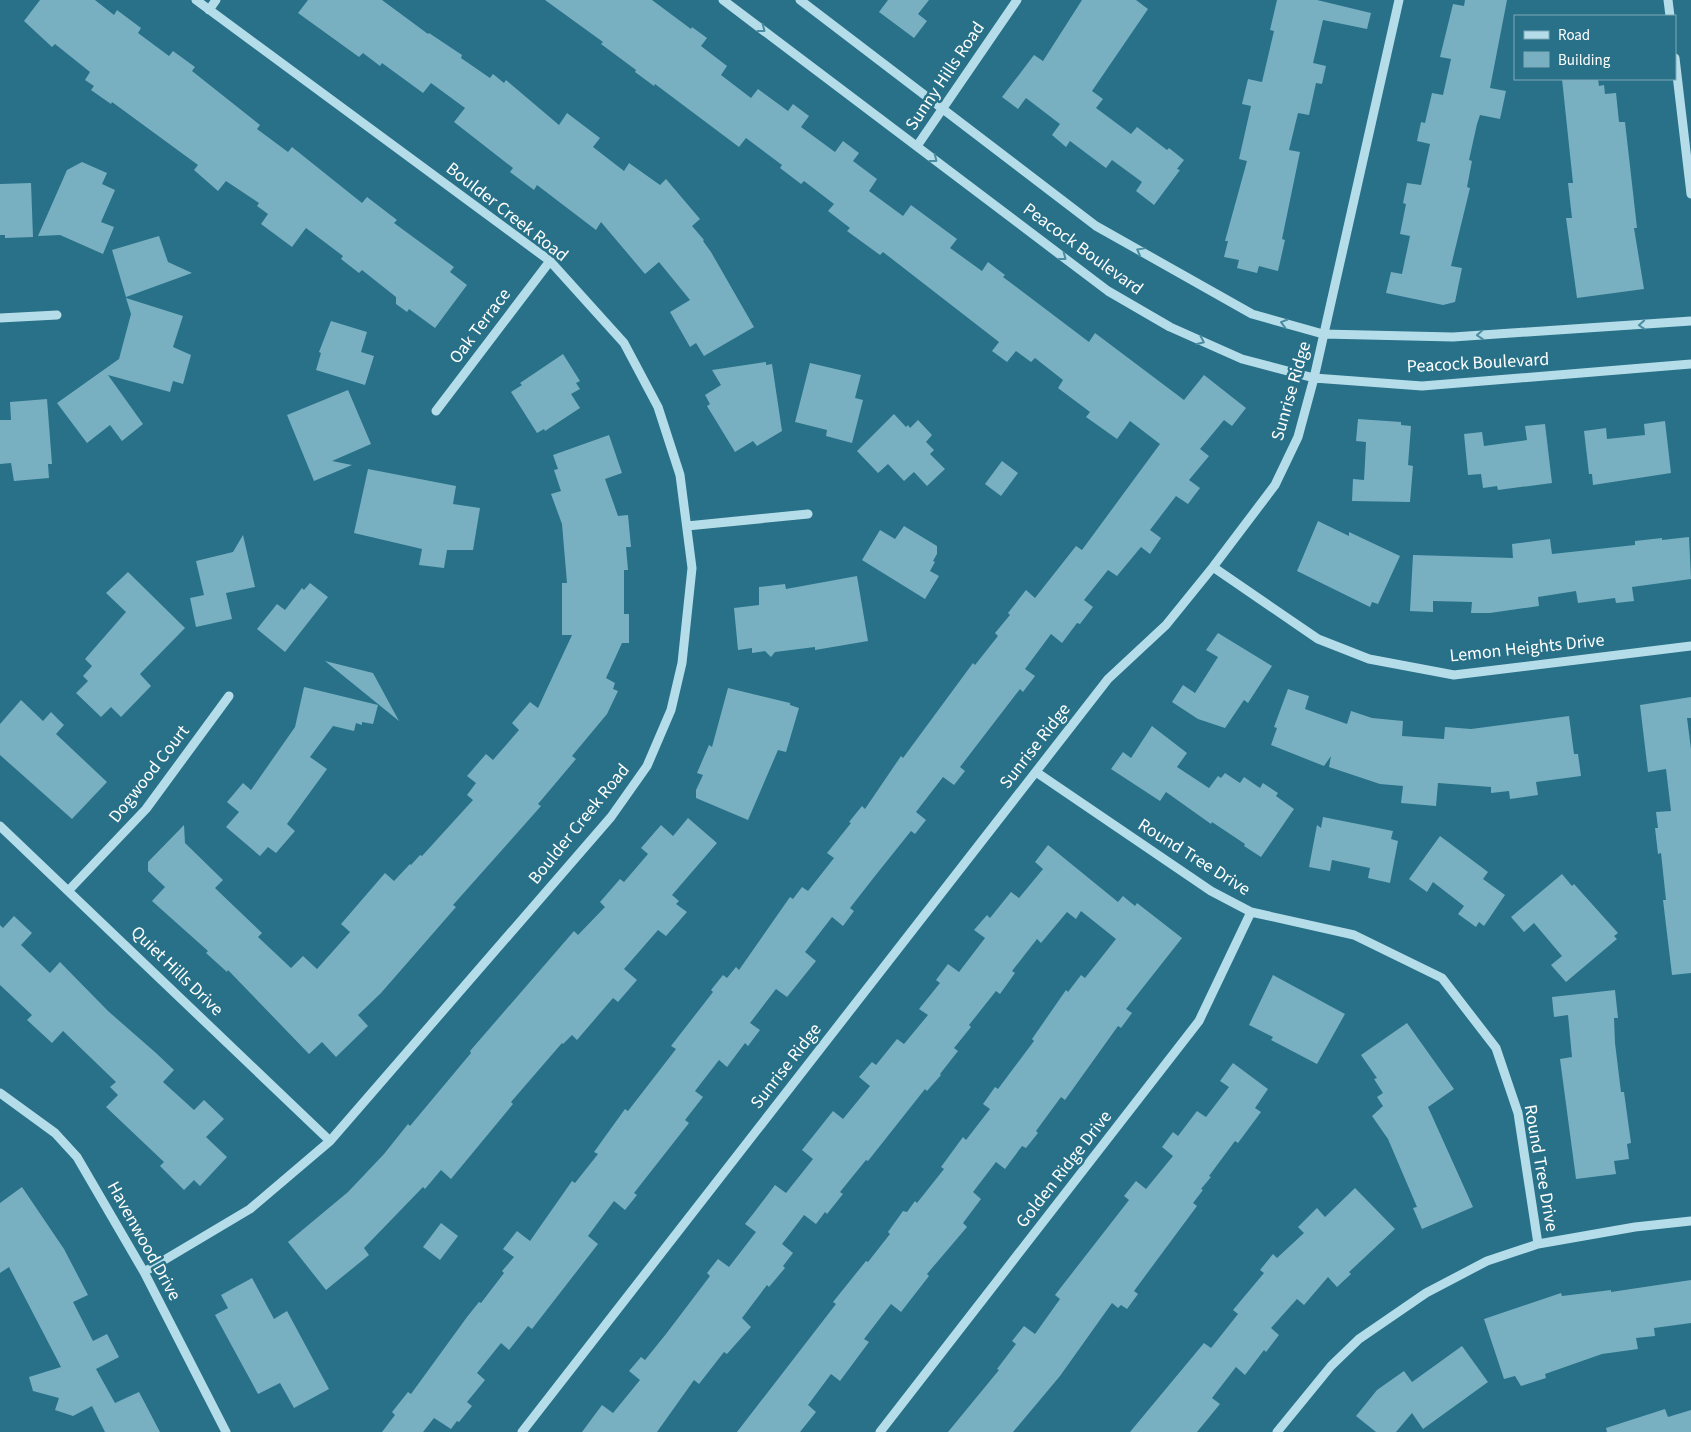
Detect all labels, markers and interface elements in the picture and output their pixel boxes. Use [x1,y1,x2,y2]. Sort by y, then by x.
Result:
legend [1514,15,1676,80]
street label: Sunny Hills Road [899,17,991,135]
one-way arrow [756,24,765,32]
text: Road [1558,25,1590,46]
text: Building [1558,50,1611,71]
one-way arrow [928,153,937,162]
street label: Boulder Creek Road [441,156,573,268]
street label: Peacock Boulevard [1018,197,1148,301]
one-way arrow [1136,247,1145,257]
one-way arrow [1057,251,1067,260]
street label: Oak Terrace [443,283,517,369]
one-way arrow [1280,318,1289,329]
one-way arrow [1638,319,1646,330]
one-way arrow [1476,330,1484,341]
one-way arrow [1196,335,1205,345]
street label: Sunrise Ridge [1265,338,1317,444]
street label: Peacock Boulevard [1406,347,1550,379]
street label: Lemon Heights Drive [1448,627,1606,669]
street label: Sunrise Ridge [994,698,1076,794]
street label: Dogwood Court [103,720,195,828]
street label: Boulder Creek Road [522,758,636,890]
street label: Round Tree Drive [1133,812,1255,902]
street label: Quiet Hills Drive [125,920,229,1022]
street label: Sunrise Ridge [745,1018,827,1114]
street label: Round Tree Drive [1518,1103,1564,1233]
street label: Golden Ridge Drive [1010,1105,1118,1233]
street label: Havenwood Drive [101,1177,187,1305]

